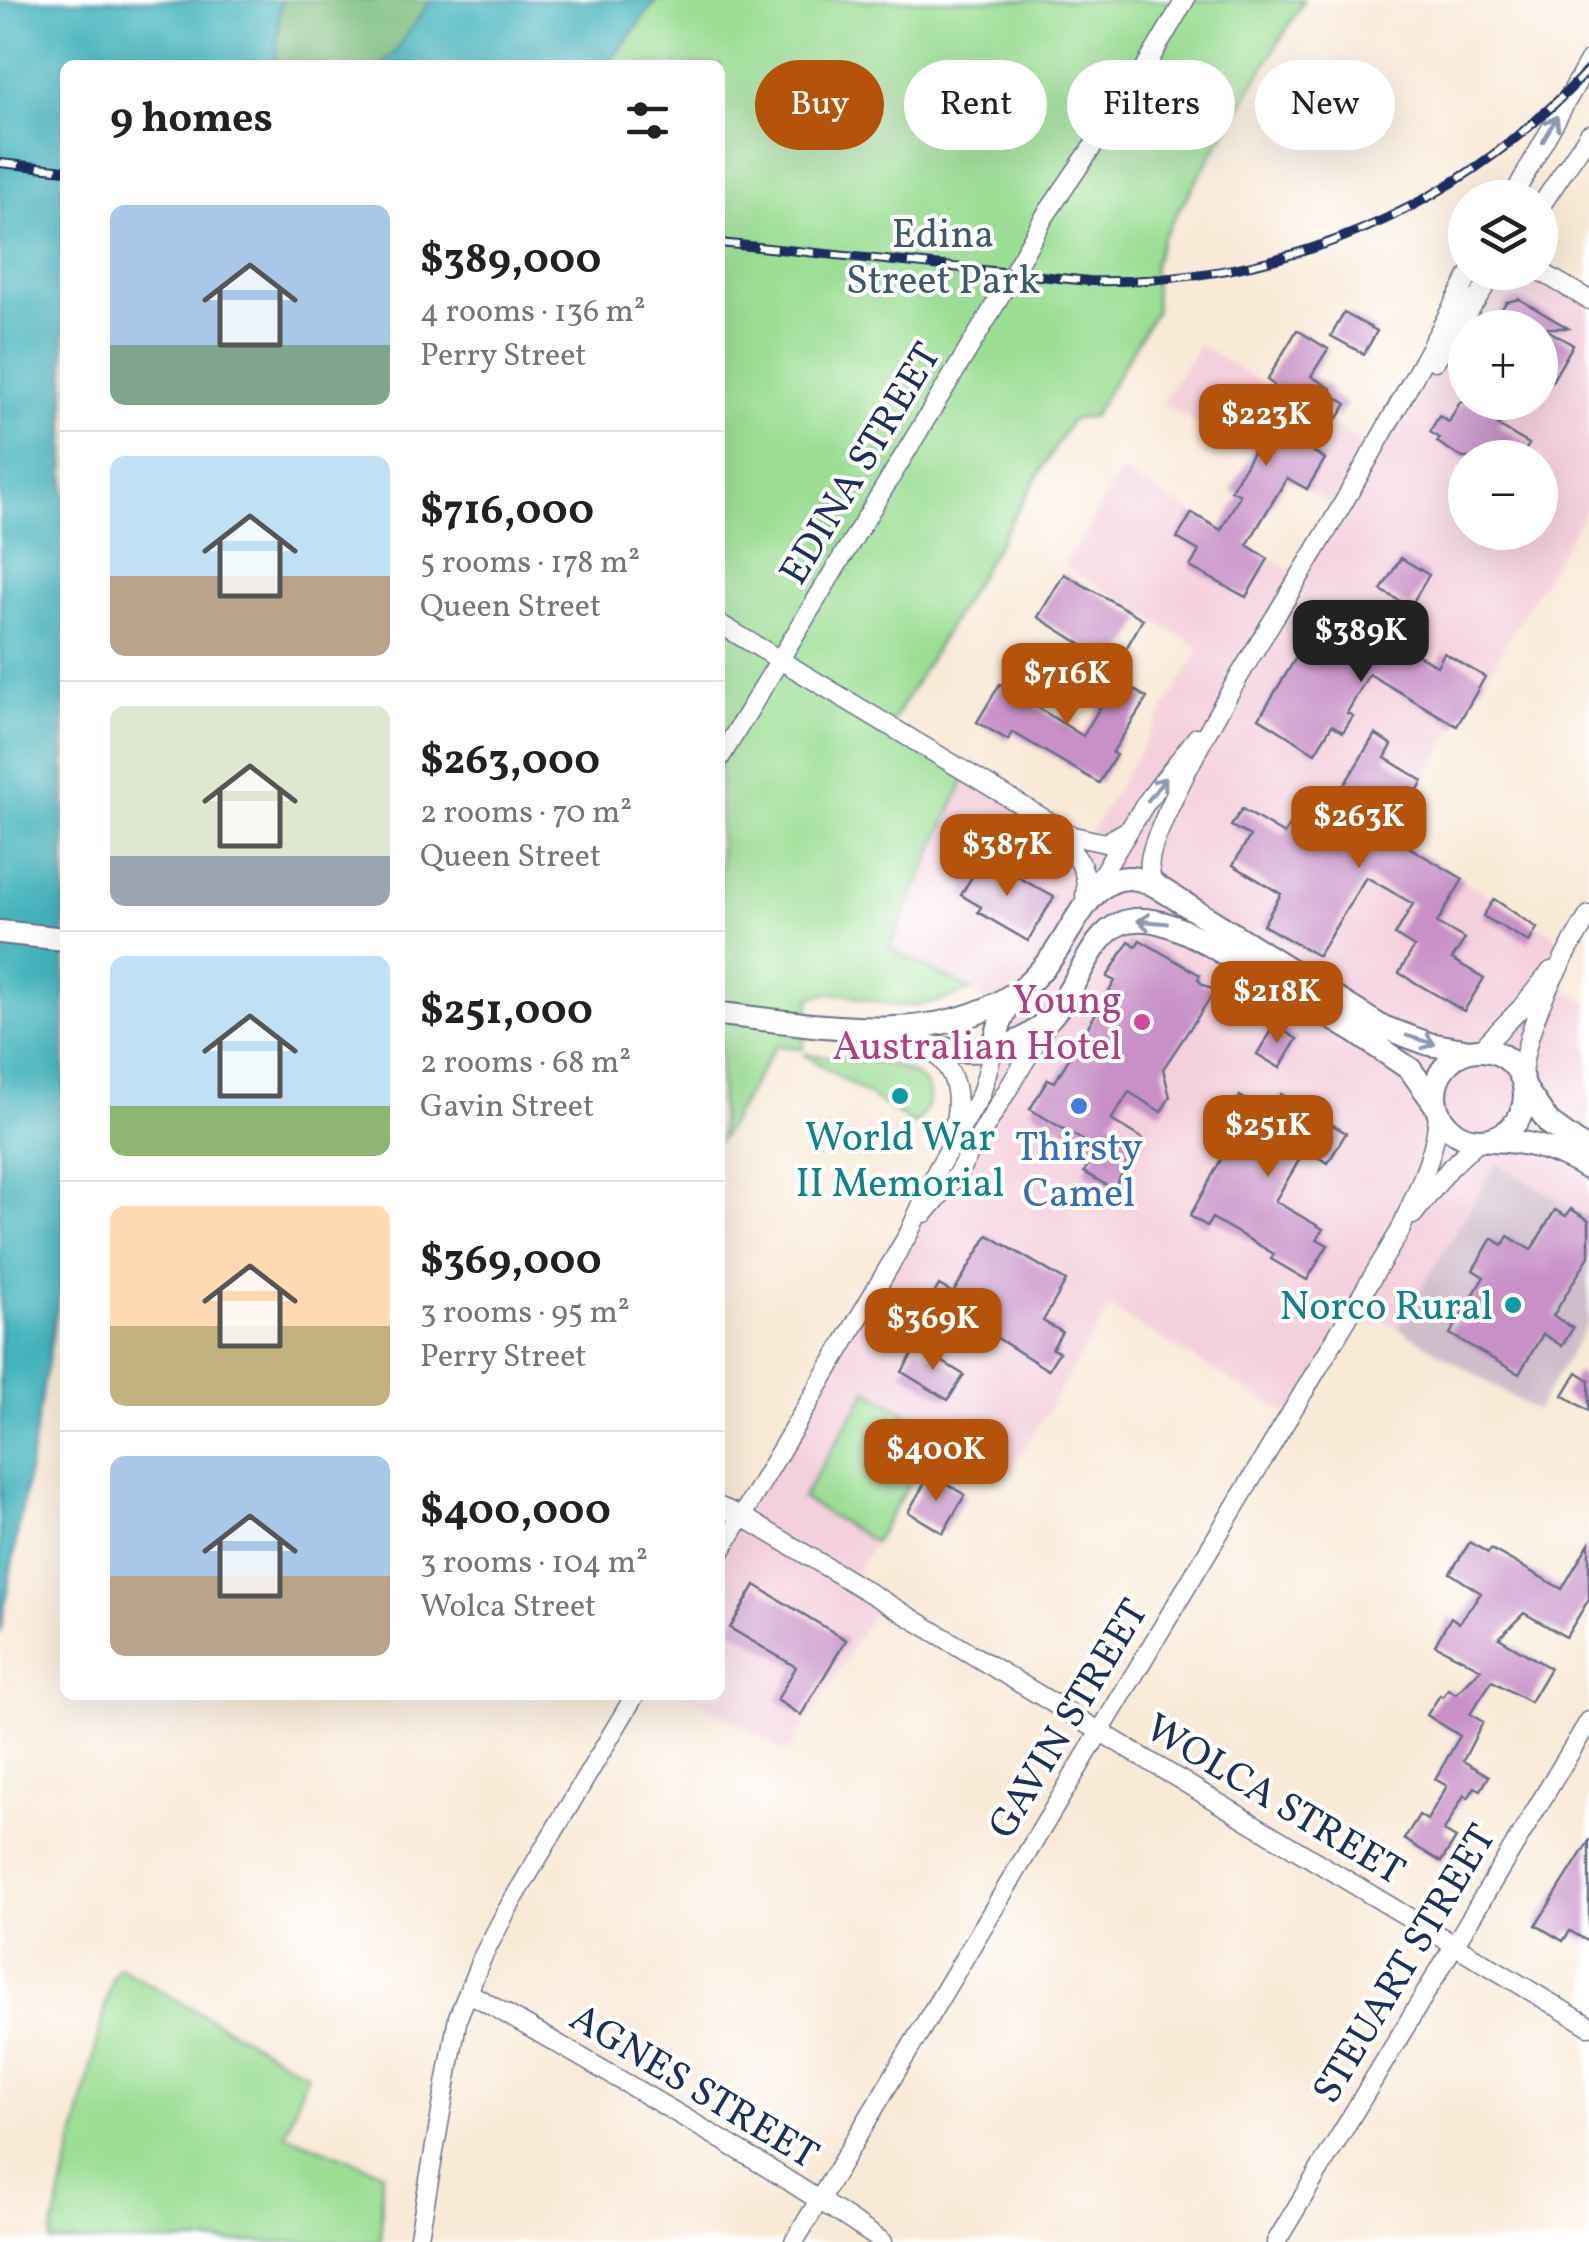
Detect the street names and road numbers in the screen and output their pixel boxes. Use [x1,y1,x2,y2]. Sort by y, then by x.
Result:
street label: EDINA STREET [768,333,957,597]
street label: GAVIN STREET [977,1590,1164,1850]
street label: WOLCA STREET [1134,1702,1414,1901]
street label: STEUART STREET [1301,1815,1512,2115]
street label: AGNES STREET [558,1992,828,2185]

